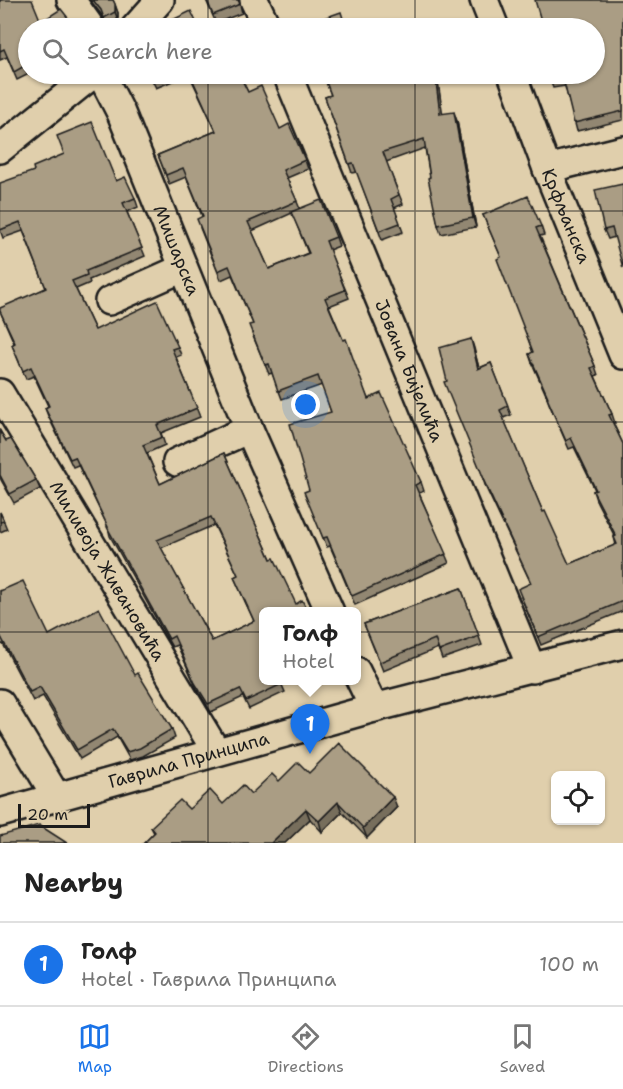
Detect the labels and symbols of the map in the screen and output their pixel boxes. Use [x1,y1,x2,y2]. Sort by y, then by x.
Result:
street label: Крфљанска [536,165,596,267]
street label: Мишарска [148,201,206,299]
street label: Јована Бијелића [369,296,449,446]
your location [291,390,320,419]
street label: Миливоја Живановића [44,477,171,666]
pin: 1 [290,704,330,754]
street label: Гаврила Принципа [106,726,272,794]
scale bar [18,801,90,828]

